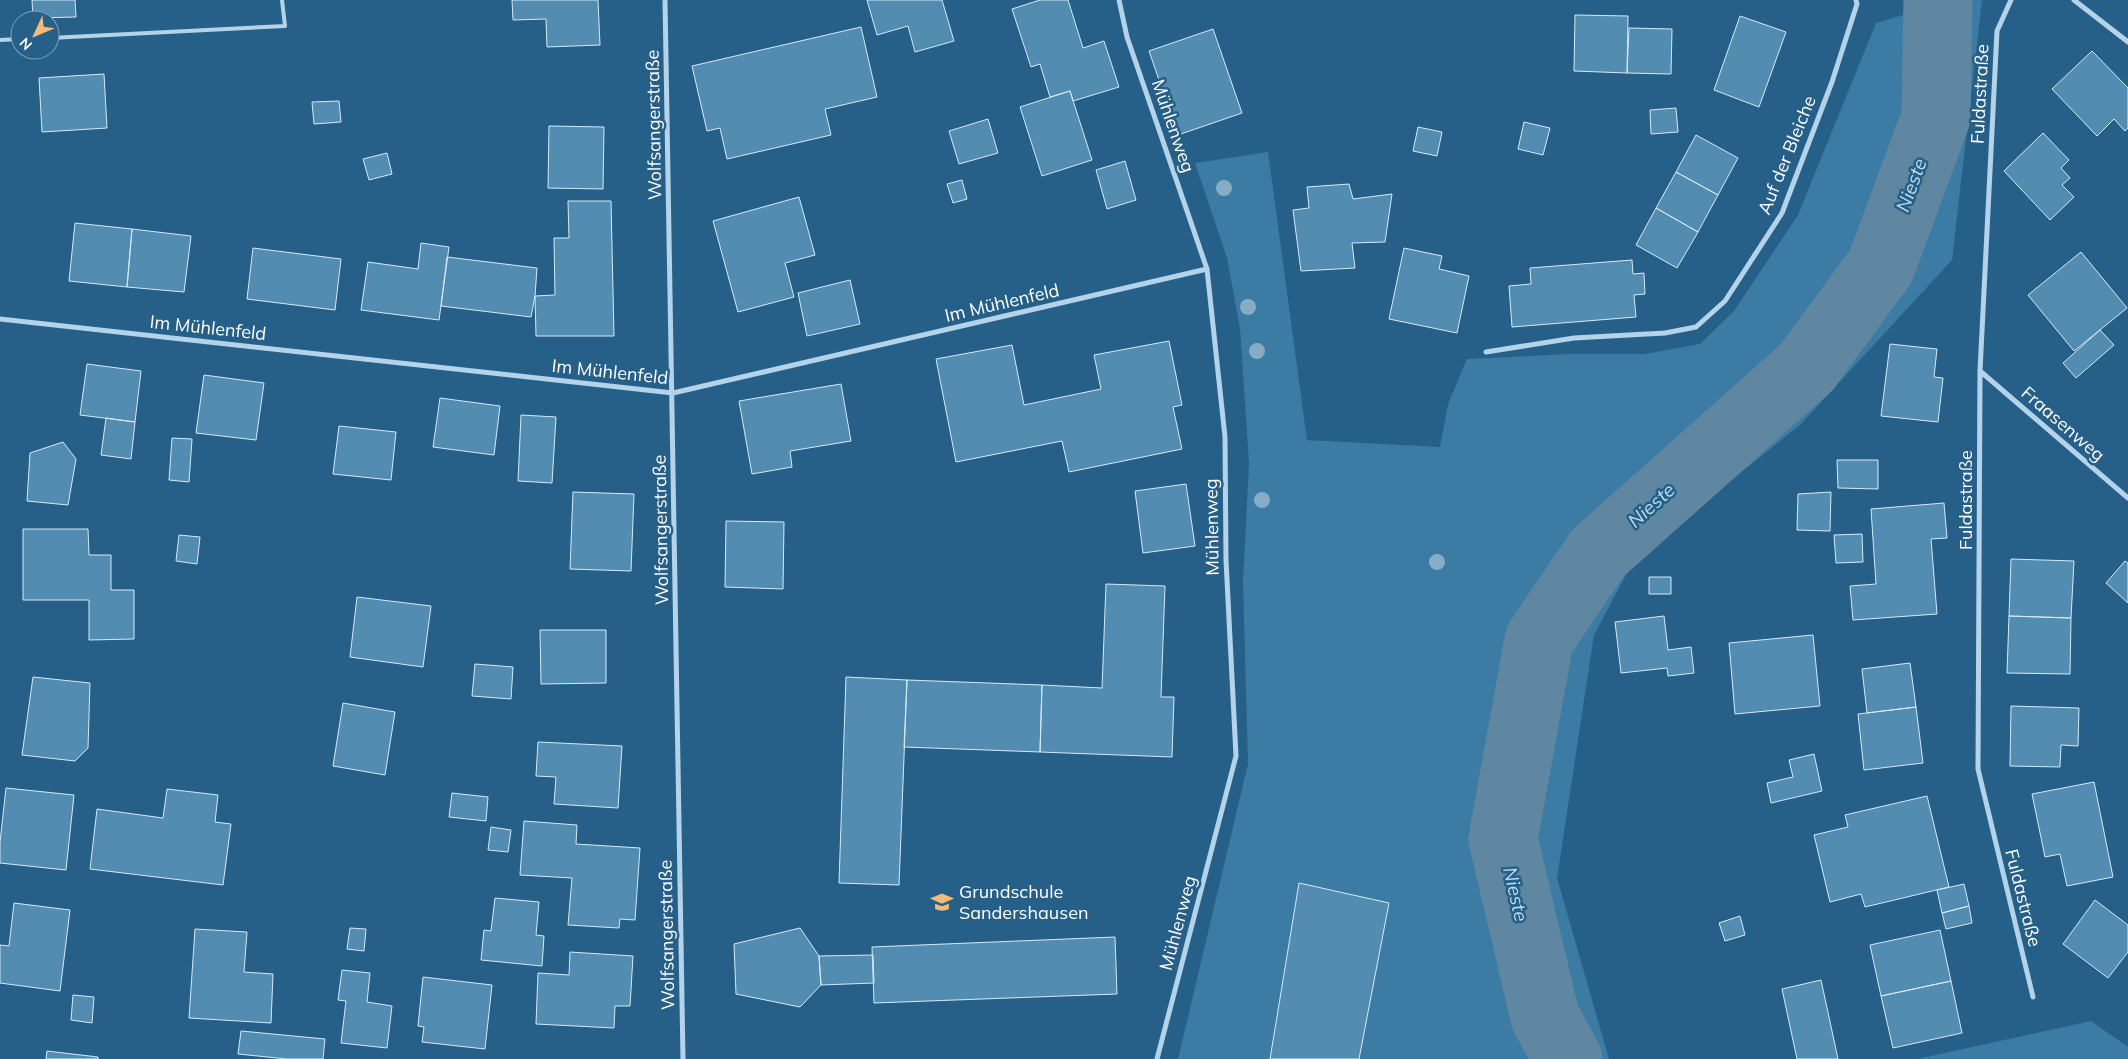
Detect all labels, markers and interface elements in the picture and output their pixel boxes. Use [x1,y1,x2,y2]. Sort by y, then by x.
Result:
north arrow [10,10,60,60]
text: N [16,34,36,54]
street label: Fuldastraße [1965,44,1994,144]
street label: Wolfsangerstraße [641,50,666,200]
street label: Mühlenweg [1147,76,1200,175]
street label: Auf der Bleiche [1752,92,1821,218]
water label: Nieste [1890,155,1932,215]
street label: Im Mühlenfeld [942,278,1061,327]
street label: Im Mühlenfeld [149,310,267,345]
street label: Im Mühlenfeld [551,354,669,389]
street label: Fraasenweg [2017,381,2110,466]
street label: Fuldastraße [1954,450,1977,550]
street label: Wolfsangerstraße [648,455,673,605]
street label: Mühlenweg [1199,478,1224,576]
water label: Nieste [1622,478,1680,532]
street label: Fuldastraße [2000,847,2047,949]
street label: Wolfsangerstraße [654,860,679,1010]
water label: Nieste [1498,864,1534,924]
street label: Mühlenweg [1154,873,1201,973]
place label: Grundschule Sandershausen [959,880,1089,924]
school or university icon: Grundschule Sandershausen [929,889,955,915]

